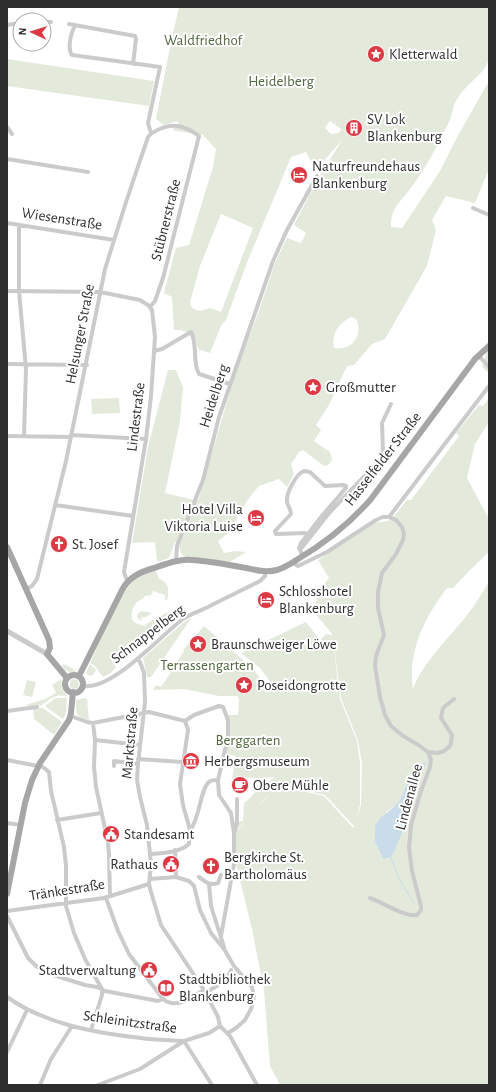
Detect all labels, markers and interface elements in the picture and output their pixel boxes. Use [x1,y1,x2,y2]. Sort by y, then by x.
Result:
north arrow [12,12,52,52]
text: N [17,27,28,36]
park label: Waldfriedhof [164,33,244,48]
place icon: Kletterwald [366,44,386,64]
place label: Kletterwald [389,47,458,62]
park label: Heidelberg [248,74,315,89]
place label: SV Lok Blankenburg [367,112,443,144]
building icon: SV Lok Blankenburg [344,118,364,138]
place label: Naturfreundehaus Blankenburg [312,159,420,191]
hotel icon: Naturfreundehaus Blankenburg [289,165,309,185]
street label: Stübnerstraße [149,177,183,262]
street label: Wiesenstraße [21,205,103,233]
street label: Helsunger Straße [63,283,97,385]
street label: Heidelberg [197,362,231,430]
place icon: Großmutter [303,377,323,397]
place label: Großmutter [326,380,396,395]
street label: Lindestraße [124,382,148,452]
street label: Hasselfelder Straße [342,409,424,509]
place label: Hotel Villa Viktoria Luise [164,502,243,534]
hotel icon: Hotel Villa Viktoria Luise [246,508,266,528]
church icon: St. Josef [49,534,69,554]
place label: St. Josef [72,537,119,552]
place label: Schlosshotel Blankenburg [279,584,355,616]
hotel icon: Schlosshotel Blankenburg [256,590,276,610]
street label: Schnappelberg [109,601,188,666]
place icon: Braunschweiger Löwe [188,634,208,654]
place label: Braunschweiger Löwe [211,637,337,652]
park label: Terrassengarten [160,658,254,673]
place icon: Poseidongrotte [234,675,254,695]
place label: Poseidongrotte [257,678,346,693]
street label: Marktstraße [119,706,141,780]
park label: Berggarten [216,733,280,748]
museum icon: Herbergsmuseum [181,751,201,771]
place label: Herbergsmuseum [204,754,310,769]
street label: Lindenallee [393,762,425,832]
cafe icon: Obere Mühle [230,775,250,795]
place label: Obere Mühle [253,778,329,793]
public building icon: Standesamt [101,824,121,844]
place label: Standesamt [124,827,194,842]
place label: Bergkirche St. Bartholomäus [224,850,307,882]
public building icon: Rathaus [161,854,181,874]
church icon: Bergkirche St. Bartholomäus [201,856,221,876]
place label: Rathaus [110,857,158,872]
street label: Tränkestraße [28,877,106,903]
public building icon: Stadtverwaltung [139,960,159,980]
place label: Stadtverwaltung [39,963,137,978]
place label: Stadtbibliothek Blankenburg [179,972,271,1004]
library icon: Stadtbibliothek Blankenburg [156,978,176,998]
street label: Schleinitzstraße [82,1008,178,1036]

